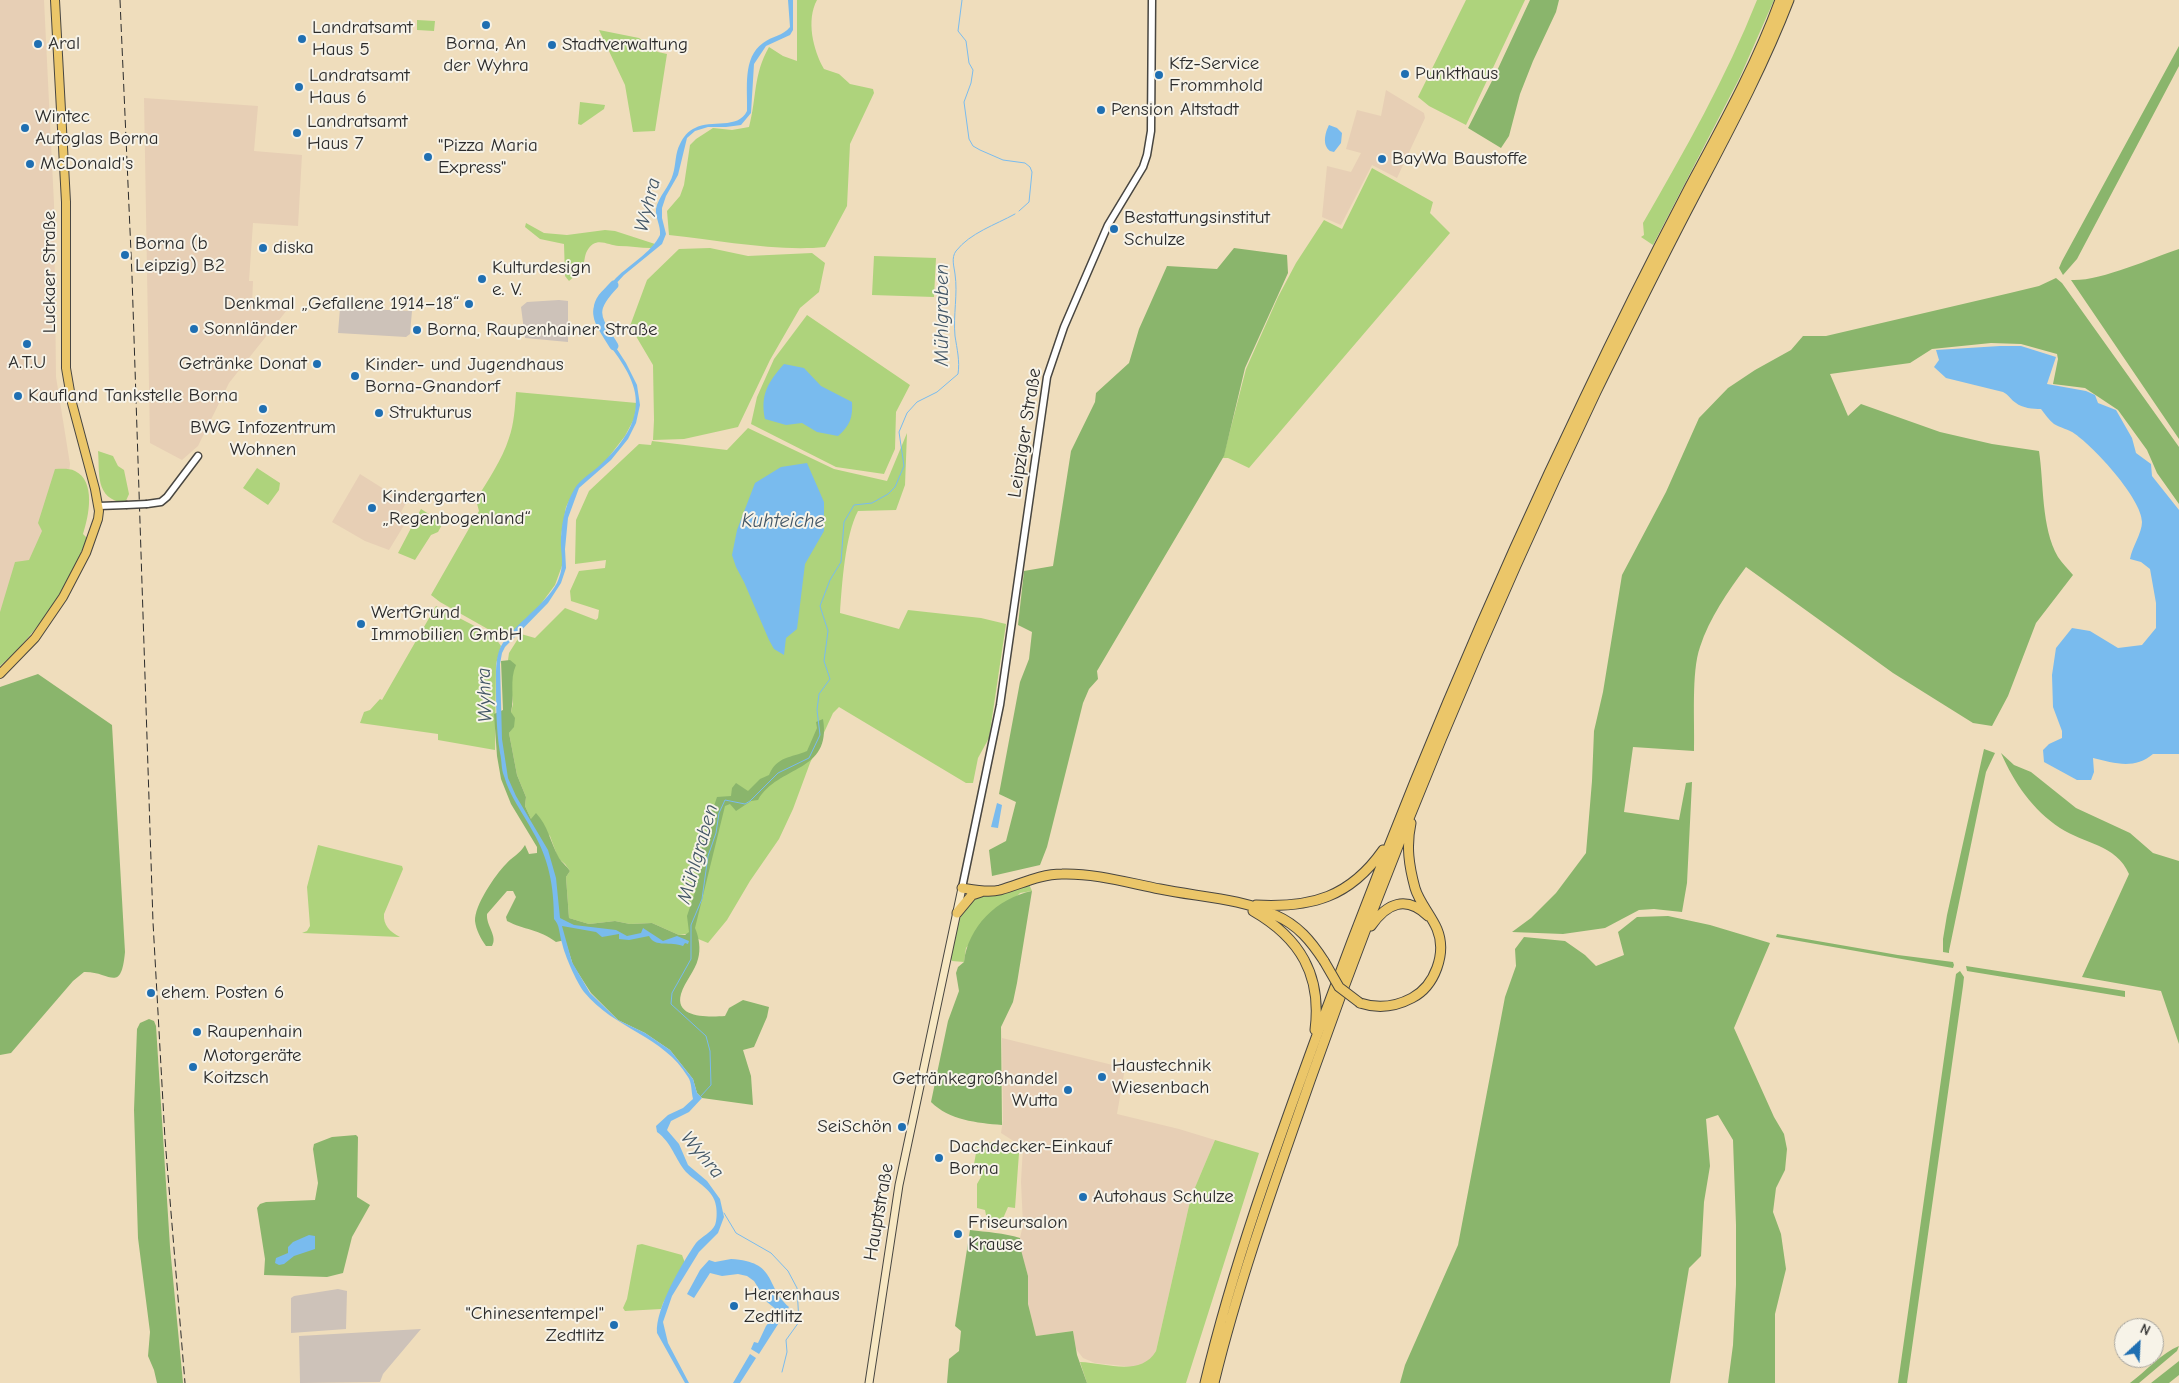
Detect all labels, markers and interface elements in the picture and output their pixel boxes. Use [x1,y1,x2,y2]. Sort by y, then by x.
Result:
place label: Landratsamt Haus 5 [312,17,413,61]
marker: Borna, An der Wyhra [480,19,492,31]
place label: Aral [48,33,80,55]
marker: Landratsamt Haus 5 [296,33,308,45]
place label: Borna, An der Wyhra [443,33,529,77]
place label: Stadtverwaltung [562,34,688,56]
marker: Aral [32,38,44,50]
marker: Stadtverwaltung [546,39,558,51]
place label: Kfz-Service Frommhold [1169,53,1263,97]
place label: Punkthaus [1415,63,1498,85]
place label: Landratsamt Haus 6 [309,65,410,109]
marker: Punkthaus [1399,68,1411,80]
marker: Kfz-Service Frommhold [1153,69,1165,81]
marker: Landratsamt Haus 6 [293,81,305,93]
place label: Pension Altstadt [1111,99,1239,121]
marker: Pension Altstadt [1095,104,1107,116]
place label: Wintec Autoglas Borna [35,106,159,150]
place label: Landratsamt Haus 7 [307,111,408,155]
marker: Wintec Autoglas Borna [19,122,31,134]
marker: Landratsamt Haus 7 [291,127,303,139]
place label: "Pizza Maria Express" [438,135,538,179]
place label: BayWa Baustoffe [1392,148,1527,170]
marker: "Pizza Maria Express" [422,151,434,163]
place label: McDonald's [40,153,133,175]
marker: BayWa Baustoffe [1376,153,1388,165]
marker: McDonald's [24,158,36,170]
water label: Wyhra [630,176,666,234]
place label: Bestattungsinstitut Schulze [1124,207,1270,251]
street label: Luckaer Straße [39,211,61,333]
marker: Bestattungsinstitut Schulze [1108,223,1120,235]
place label: Borna (b Leipzig) B2 [135,233,225,277]
place label: diska [273,237,314,259]
marker: diska [257,242,269,254]
marker: Borna (b Leipzig) B2 [119,249,131,261]
place label: Kulturdesign e. V. [492,257,591,301]
water label: Mühlgraben [930,264,954,366]
marker: Kulturdesign e. V. [476,273,488,285]
place label: Denkmal „Gefallene 1914–18“ [224,293,459,315]
marker: Denkmal „Gefallene 1914–18“ [463,298,475,310]
place label: Sonnländer [204,318,297,340]
place label: Borna, Raupenhainer Straße [427,319,658,341]
marker: Sonnländer [188,323,200,335]
marker: Borna, Raupenhainer Straße [411,324,423,336]
marker: A.T.U [21,338,33,350]
place label: A.T.U [8,352,46,374]
place label: Getränke Donat [179,353,307,375]
place label: Kinder- und Jugendhaus Borna-Gnandorf [365,354,564,398]
marker: Getränke Donat [311,358,323,370]
street label: Leipziger Straße [1003,367,1047,499]
marker: Kinder- und Jugendhaus Borna-Gnandorf [349,370,361,382]
place label: Kaufland Tankstelle Borna [28,385,238,407]
marker: Kaufland Tankstelle Borna [12,390,24,402]
place label: Strukturus [389,402,472,424]
marker: BWG Infozentrum Wohnen [257,403,269,415]
marker: Strukturus [373,407,385,419]
place label: BWG Infozentrum Wohnen [190,417,336,461]
place label: Kindergarten „Regenbogenland“ [382,486,531,530]
marker: Kindergarten „Regenbogenland“ [366,502,378,514]
water label: Kuhteiche [741,509,825,533]
place label: WertGrund Immobilien GmbH [371,602,522,646]
marker: WertGrund Immobilien GmbH [355,618,367,630]
water label: Wyhra [472,667,498,723]
water label: Mühlgraben [672,801,724,907]
place label: ehem. Posten 6 [161,982,284,1004]
marker: ehem. Posten 6 [145,987,157,999]
place label: Raupenhain [207,1021,303,1043]
marker: Raupenhain [191,1026,203,1038]
place label: Motorgeräte Koitzsch [203,1045,301,1089]
place label: Haustechnik Wiesenbach [1112,1055,1211,1099]
marker: Motorgeräte Koitzsch [187,1061,199,1073]
place label: Getränkegroßhandel Wutta [892,1068,1058,1112]
marker: Haustechnik Wiesenbach [1096,1071,1108,1083]
marker: Getränkegroßhandel Wutta [1062,1084,1074,1096]
place label: SeiSchön [817,1116,892,1138]
marker: SeiSchön [896,1121,908,1133]
water label: Wyhra [675,1126,729,1184]
place label: Dachdecker-Einkauf Borna [949,1136,1111,1180]
marker: Dachdecker-Einkauf Borna [933,1152,945,1164]
street label: Hauptstraße [859,1162,899,1262]
place label: Autohaus Schulze [1093,1186,1234,1208]
marker: Autohaus Schulze [1077,1191,1089,1203]
place label: Friseursalon Krause [968,1212,1068,1256]
marker: Friseursalon Krause [952,1228,964,1240]
place label: Herrenhaus Zedtlitz [744,1284,840,1328]
marker: Herrenhaus Zedtlitz [728,1300,740,1312]
place label: "Chinesentempel" Zedtlitz [466,1303,604,1347]
north arrow [2114,1318,2164,1368]
marker: "Chinesentempel" Zedtlitz [608,1319,620,1331]
text: N [2137,1320,2153,1339]

